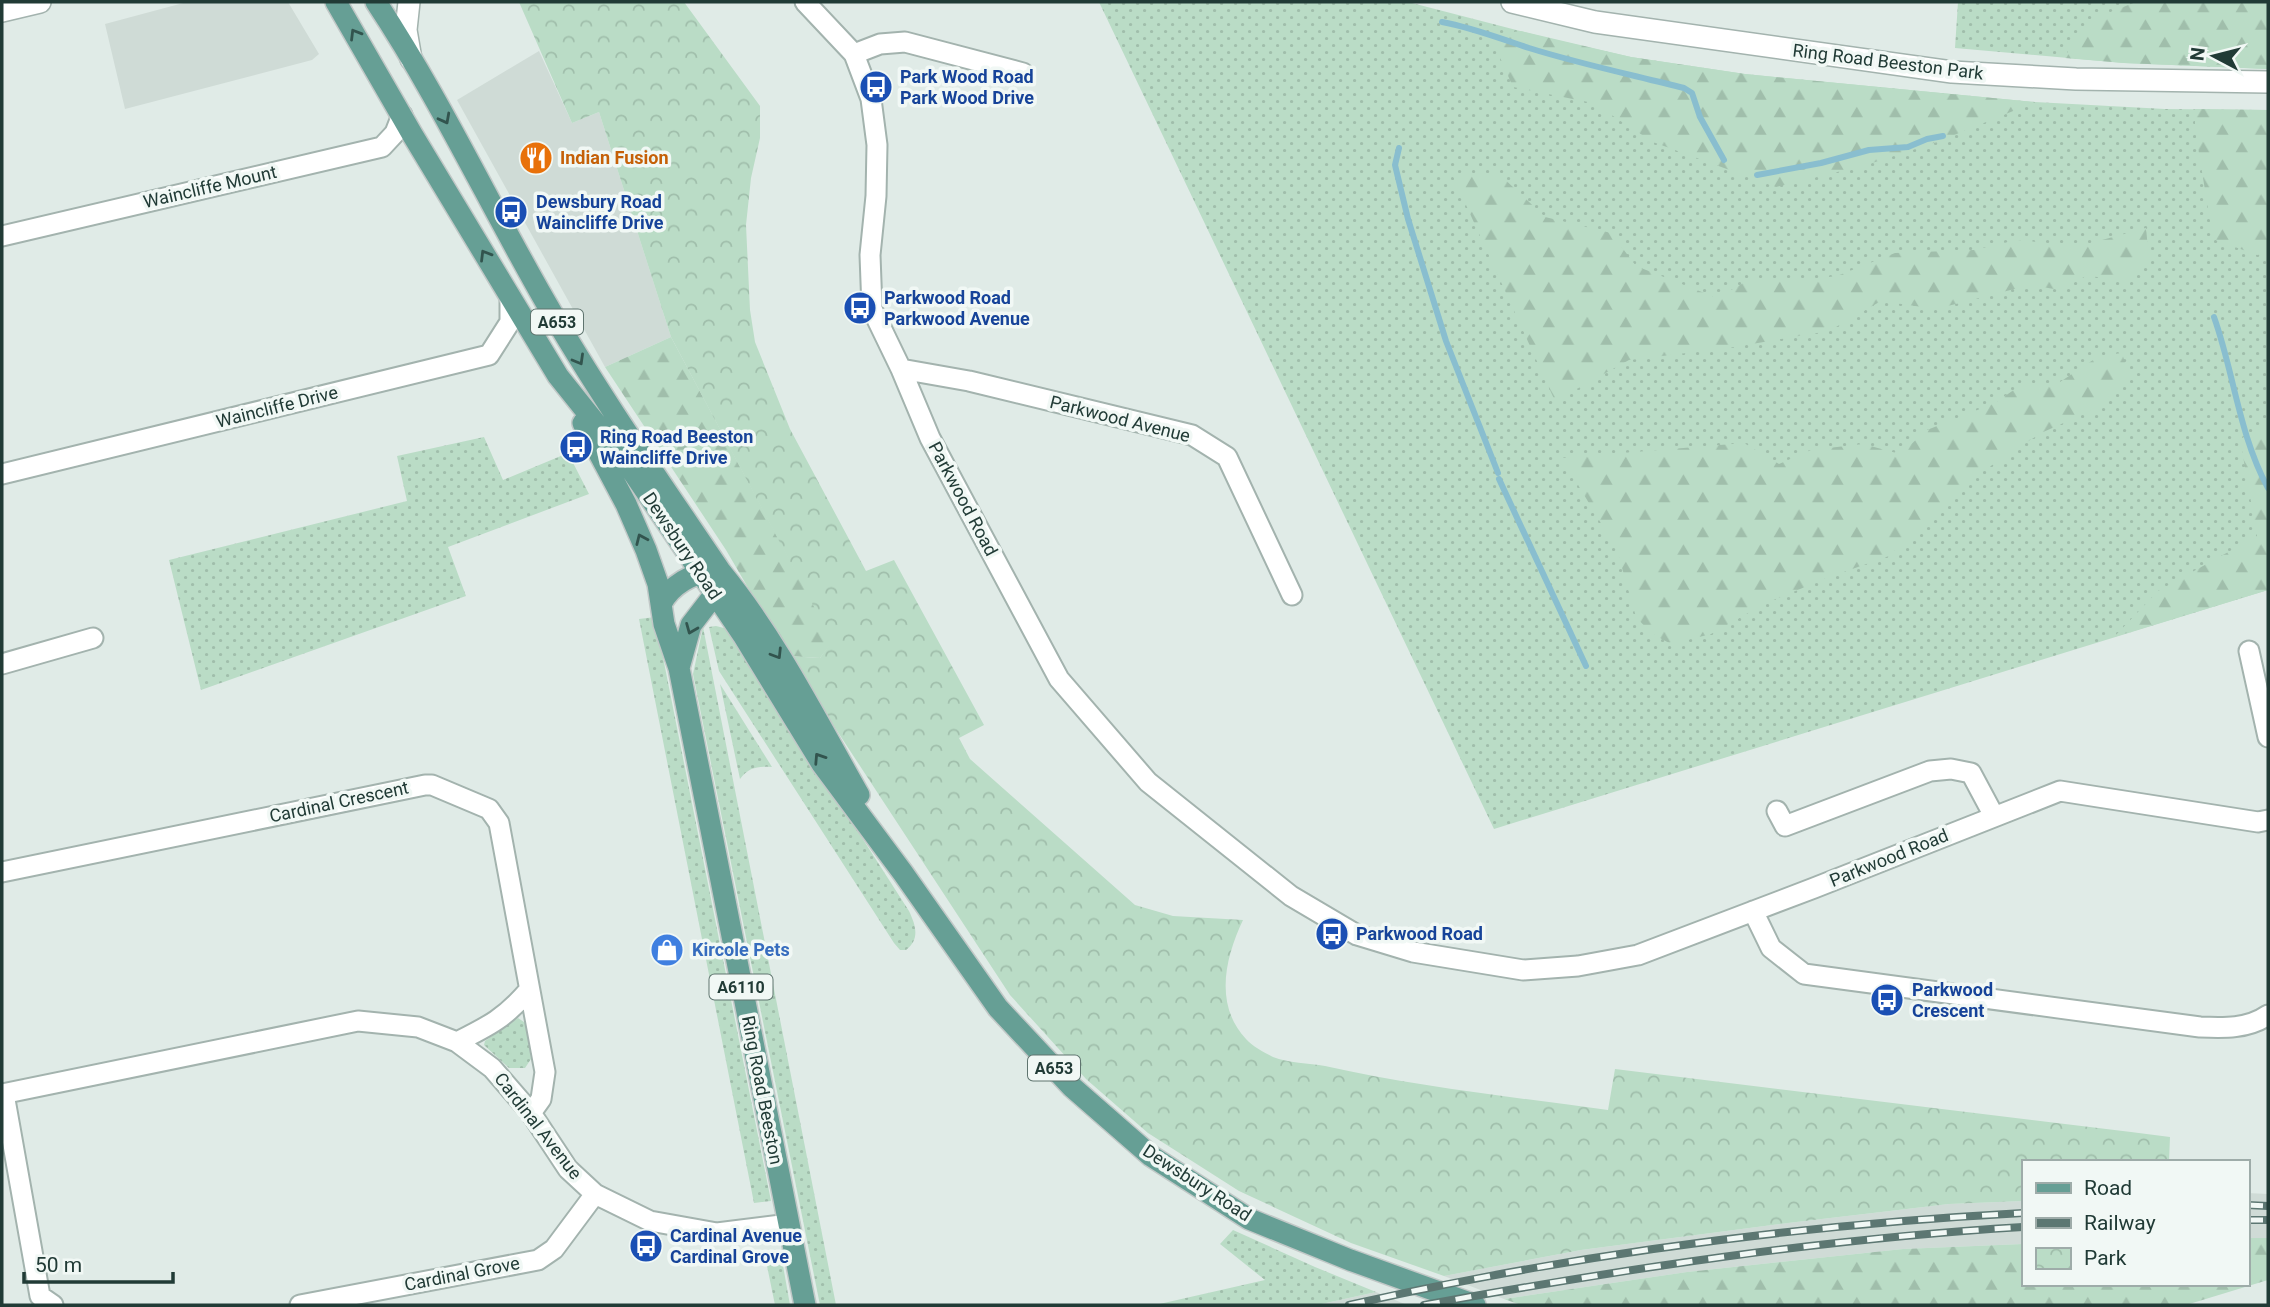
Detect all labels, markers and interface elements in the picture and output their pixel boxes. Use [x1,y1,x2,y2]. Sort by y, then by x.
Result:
north arrow [2179,21,2249,91]
one-way arrow [350,28,363,41]
street label: Ring Road Beeston Park [1791,39,1985,84]
text: N [2185,46,2210,62]
place label: Park Wood Road Park Wood Drive [900,66,1034,108]
bus stop icon: Park Wood Road Park Wood Drive [857,68,895,106]
one-way arrow [437,112,451,124]
restaurant icon: Indian Fusion [517,139,555,177]
place label: Indian Fusion [560,147,668,168]
street label: Waincliffe Mount [141,161,279,212]
place label: Dewsbury Road Waincliffe Drive [536,191,664,233]
bus stop icon: Dewsbury Road Waincliffe Drive [492,193,530,231]
one-way arrow [481,249,494,262]
place label: Parkwood Road Parkwood Avenue [884,287,1030,329]
bus stop icon: Parkwood Road Parkwood Avenue [841,289,879,327]
road number: A653 [531,310,583,334]
one-way arrow [571,353,584,366]
street label: Waincliffe Drive [214,381,340,432]
street label: Parkwood Avenue [1048,391,1192,446]
place label: Ring Road Beeston Waincliffe Drive [600,426,753,468]
bus stop icon: Ring Road Beeston Waincliffe Drive [557,428,595,466]
street label: Parkwood Road [925,438,1002,559]
street label: Dewsbury Road [639,488,726,603]
one-way arrow [635,533,649,546]
one-way arrow [686,622,700,634]
one-way arrow [768,646,781,659]
one-way arrow [814,753,827,766]
street label: Cardinal Crescent [267,776,411,827]
street label: Parkwood Road [1826,824,1951,891]
bus stop icon: Parkwood Road [1313,915,1351,953]
place label: Parkwood Road [1356,923,1483,944]
shop icon: Kircole Pets [648,931,686,969]
place label: Kircole Pets [692,939,790,960]
road number: A6110 [710,974,772,1000]
place label: Parkwood Crescent [1912,979,1993,1021]
bus stop icon: Parkwood Crescent [1868,981,1906,1019]
street label: Ring Road Beeston [738,1014,787,1166]
road number: A653 [1028,1056,1080,1080]
street label: Cardinal Avenue [490,1068,587,1183]
street label: Dewsbury Road [1139,1140,1255,1225]
legend [2022,1160,2249,1286]
text: Road [2084,1176,2132,1200]
text: Railway [2084,1211,2156,1235]
place label: Cardinal Avenue Cardinal Grove [670,1225,802,1267]
bus stop icon: Cardinal Avenue Cardinal Grove [627,1227,665,1265]
scale bar [24,1240,173,1284]
text: Park [2084,1246,2127,1270]
street label: Cardinal Grove [402,1252,521,1295]
text: 50 m [35,1253,82,1277]

